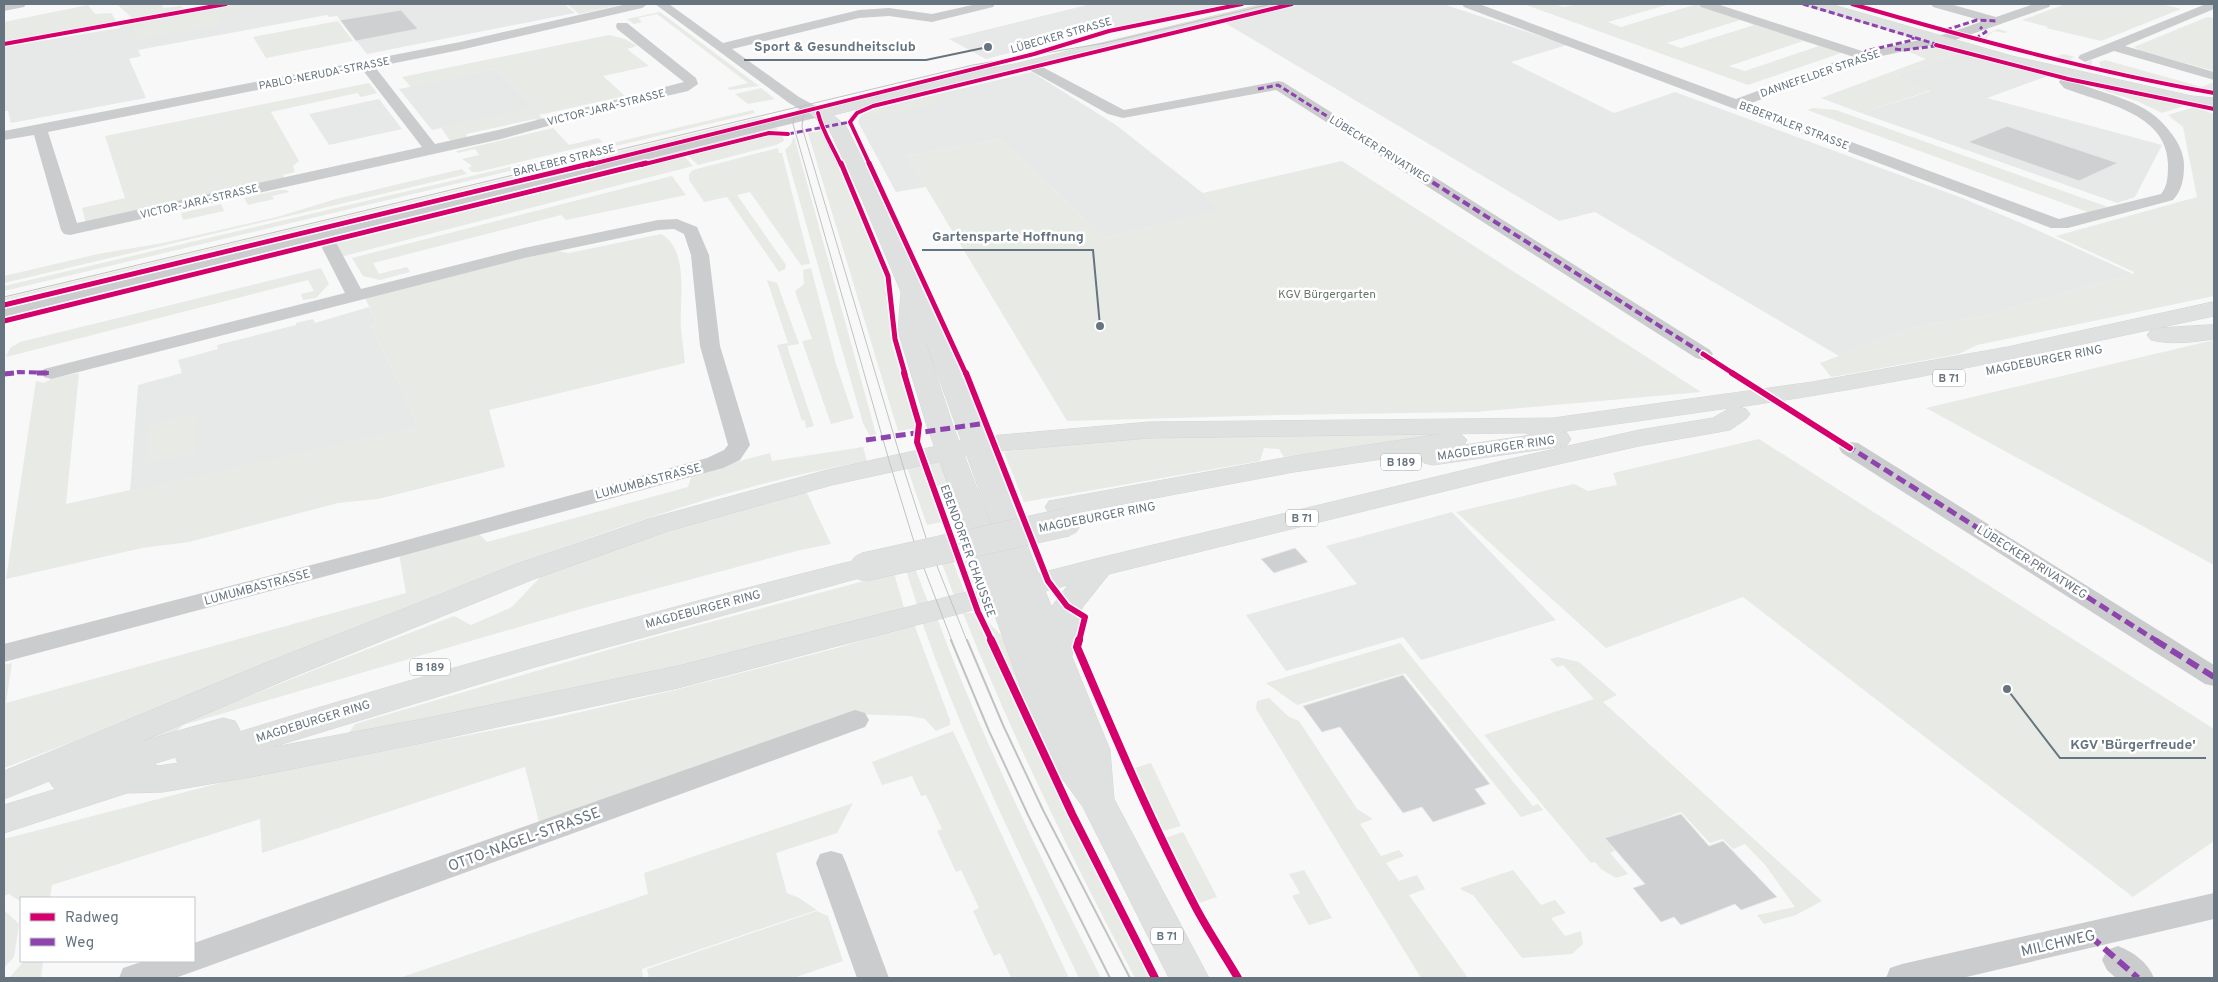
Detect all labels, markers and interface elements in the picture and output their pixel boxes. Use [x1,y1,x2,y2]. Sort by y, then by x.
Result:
street label: LÜBECKER STRASSE [1009,14,1113,57]
callout: Sport & Gesundheitsclub [744,31,926,60]
text: Sport & Gesundheitsclub [754,39,916,56]
street label: DANNEFELDER STRASSE [1759,47,1882,101]
street label: PABLO-NERUDA-STRASSE [258,54,391,94]
street label: VICTOR-JARA-STRASSE [546,87,667,129]
street label: BEBERTALER STRASSE [1737,99,1850,153]
street label: LÜBECKER PRIVATWEG [1326,112,1433,187]
street label: BARLEBER STRASSE [512,142,617,180]
street label: VICTOR-JARA-STRASSE [139,182,260,222]
callout: Gartensparte Hoffnung [922,221,1093,250]
text: Gartensparte Hoffnung [932,229,1084,246]
park label: KGV Bürgergarten [1278,287,1376,303]
street label: MAGDEBURGER RING [1984,342,2104,380]
road number: B 71 [1933,369,1965,386]
street label: MAGDEBURGER RING [1436,433,1556,465]
road number: B 189 [1381,454,1421,471]
street label: LUMUMBASTRASSE [594,460,703,504]
street label: EBENDORFER CHAUSSEE [936,483,999,620]
street label: MAGDEBURGER RING [1037,499,1157,537]
road number: B 71 [1286,509,1318,526]
street label: LÜBECKER PRIVATWEG [1973,522,2090,603]
street label: LUMUMBASTRASSE [203,566,312,610]
street label: MAGDEBURGER RING [644,587,763,633]
road number: B 189 [410,659,450,676]
street label: MAGDEBURGER RING [254,697,372,747]
callout: KGV 'Bürgerfreude' [2060,729,2206,758]
text: KGV 'Bürgerfreude' [2070,737,2196,754]
street label: OTTO-NAGEL-STRASSE [446,804,603,877]
legend [20,897,195,962]
text: Radweg [65,909,119,928]
street label: MILCHWEG [2019,927,2097,962]
road number: B 71 [1151,928,1183,944]
text: Weg [65,934,94,953]

